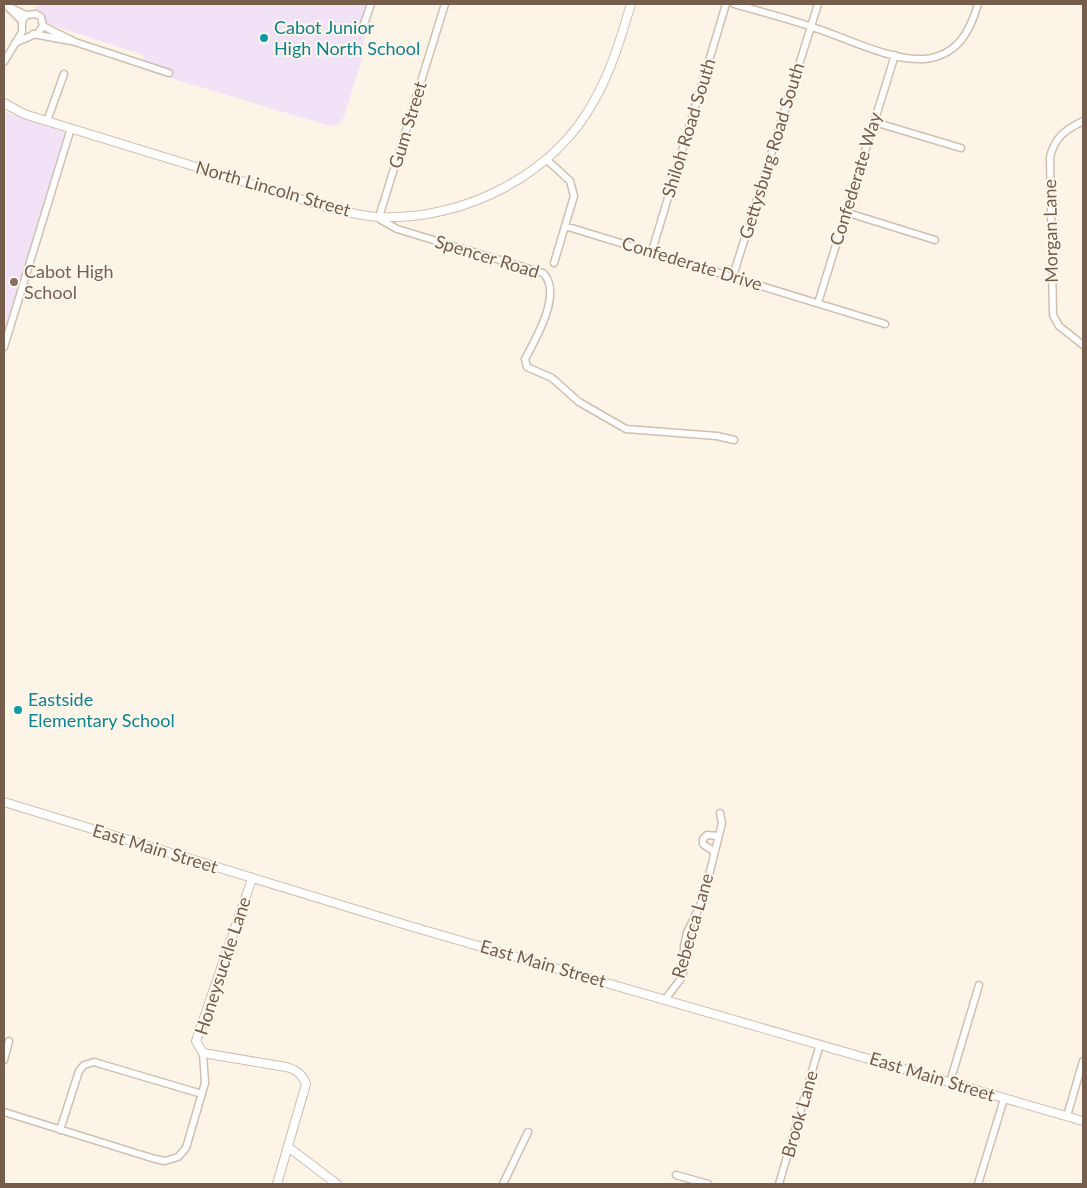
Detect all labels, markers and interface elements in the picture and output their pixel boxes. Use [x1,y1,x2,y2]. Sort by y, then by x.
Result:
place label: Cabot Junior High North School [274,16,420,59]
marker: Cabot Junior High North School [258,32,270,44]
street label: Shiloh Road South [656,56,720,200]
street label: Gettysburg Road South [734,60,808,241]
street label: Gum Street [383,78,431,171]
street label: Confederate Way [824,109,886,248]
street label: North Lincoln Street [193,155,354,221]
street label: Morgan Lane [1038,179,1062,283]
street label: Spencer Road [433,230,542,282]
street label: Confederate Drive [619,231,765,295]
place label: Cabot High School [24,260,114,303]
marker: Cabot High School [8,276,20,288]
place label: Eastside Elementary School [28,688,175,731]
marker: Eastside Elementary School [12,704,24,716]
street label: East Main Street [90,819,221,878]
street label: Rebecca Lane [667,871,718,981]
street label: Honeysuckle Lane [189,894,255,1037]
street label: East Main Street [478,935,609,992]
street label: East Main Street [867,1047,998,1106]
street label: Brook Lane [776,1068,822,1160]

